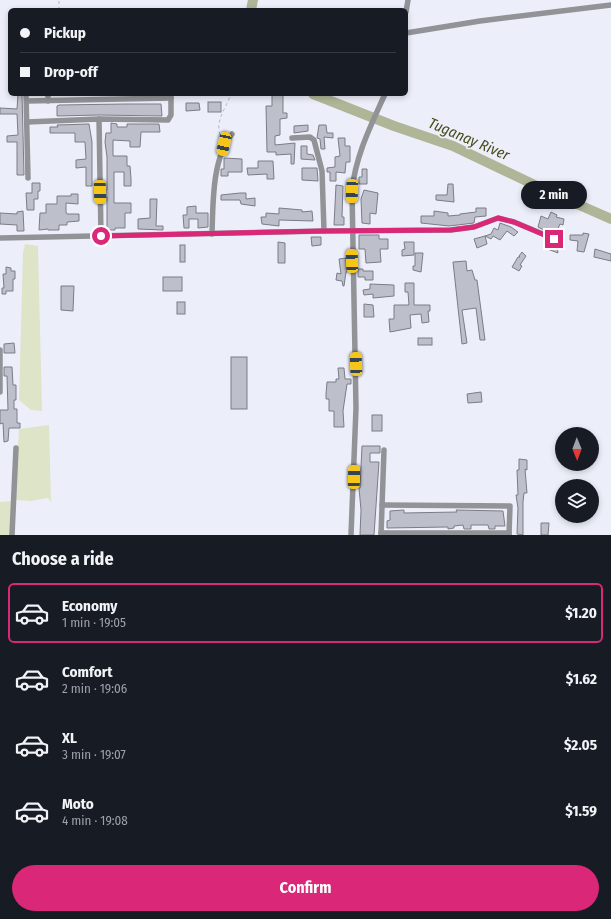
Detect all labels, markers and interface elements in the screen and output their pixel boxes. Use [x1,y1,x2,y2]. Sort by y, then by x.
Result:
text: Pickup [44,24,86,42]
text: Drop-off [44,63,98,81]
water label: Tuganay River [426,114,513,164]
car [216,131,232,157]
car [346,179,358,203]
car [94,180,106,204]
callout: 2 min [521,181,587,209]
text: 2 min [540,187,568,202]
route start [92,227,110,245]
route end [545,230,563,248]
car [346,249,358,273]
car [350,352,362,376]
north arrow [555,427,599,471]
map controls [555,427,599,523]
car [348,465,360,489]
button: layers [555,479,599,523]
text: Choose a ride [12,548,114,570]
icon: car [14,595,50,631]
text: Economy [62,597,117,615]
text: $1.20 [565,604,597,622]
text: 1 min · 19:05 [62,615,126,630]
icon: car [14,661,50,697]
text: Comfort [62,663,113,681]
text: $1.62 [566,670,597,688]
text: 2 min · 19:06 [62,681,127,696]
icon: car [14,727,50,763]
text: XL [62,729,77,747]
text: $2.05 [564,736,597,754]
text: 3 min · 19:07 [62,747,126,762]
icon: car [14,793,50,829]
text: Moto [62,795,94,813]
text: $1.59 [565,802,597,820]
text: 4 min · 19:08 [62,813,128,828]
button: Confirm [12,865,599,911]

